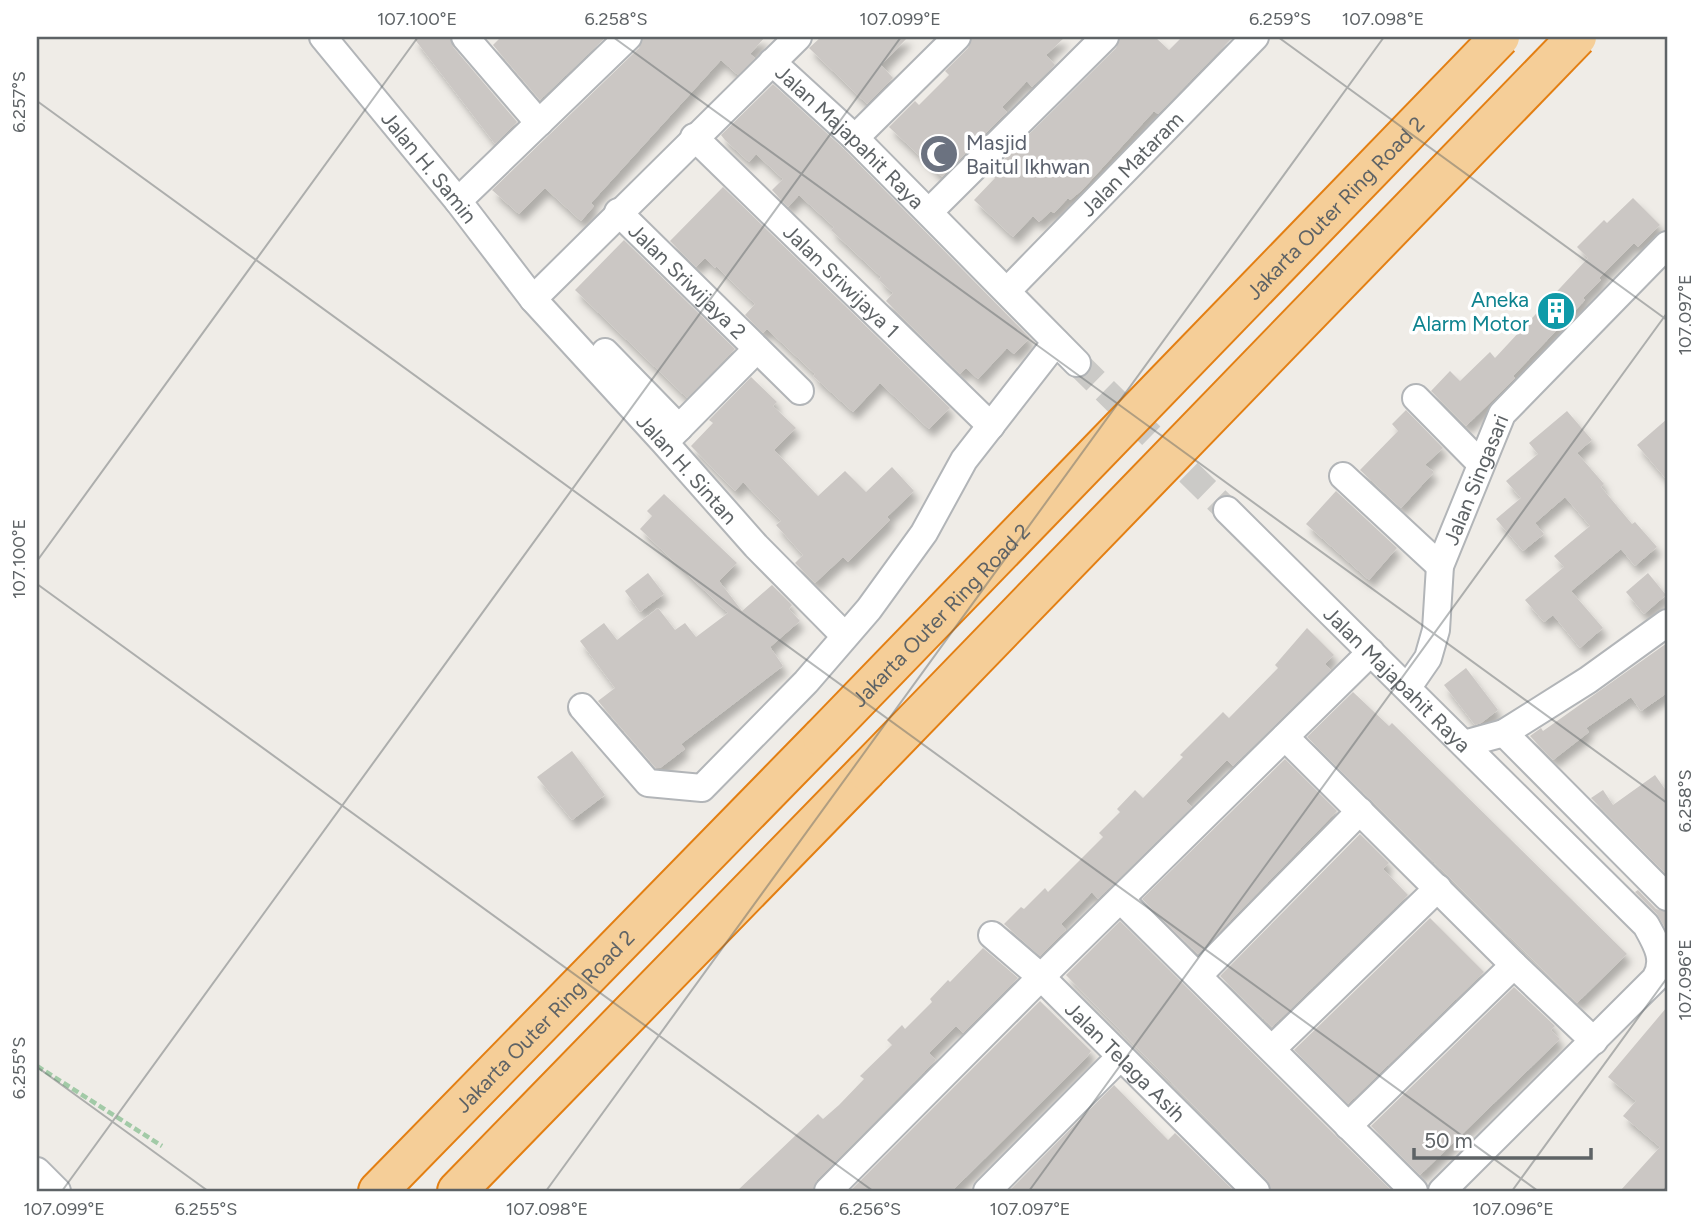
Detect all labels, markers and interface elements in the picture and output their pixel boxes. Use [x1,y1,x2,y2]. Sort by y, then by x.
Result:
text: 107.100°E [377,8,457,30]
text: 6.258°S [584,8,648,30]
text: 107.099°E [859,8,941,30]
text: 6.259°S [1249,8,1311,30]
text: 107.098°E [1342,8,1424,30]
street label: Jalan Majapahit Raya [771,59,930,214]
text: 6.257°S [8,71,30,133]
street label: Jalan H. Samin [377,106,483,228]
street label: Jalan Mataram [1075,106,1188,221]
street label: Jakarta Outer Ring Road 2 [1240,111,1429,304]
place label: Masjid Baitul Ikhwan [966,130,1090,179]
mosque icon: Masjid Baitul Ikhwan [918,133,960,175]
street label: Jalan Sriwijaya 2 [624,218,752,344]
street label: Jalan Sriwijaya 1 [779,219,905,343]
text: 107.097°E [1674,274,1696,356]
place label: Aneka Alarm Motor [1412,287,1529,336]
building icon: Aneka Alarm Motor [1535,290,1577,332]
street label: Jalan H. Sintan [632,408,743,529]
street label: Jalan Singasari [1438,410,1513,548]
street label: Jakarta Outer Ring Road 2 [846,518,1035,712]
text: 107.100°E [8,519,30,599]
street label: Jalan Majapahit Raya [1319,601,1476,757]
text: 6.258°S [1674,769,1696,833]
street label: Jakarta Outer Ring Road 2 [450,924,639,1117]
text: 107.096°E [1674,939,1696,1021]
street label: Jalan Telaga Asih [1060,996,1191,1126]
text: 6.255°S [8,1037,30,1099]
scale bar [1414,1116,1590,1160]
text: 50 m [1424,1128,1473,1153]
text: 107.099°E [23,1198,105,1220]
text: 6.255°S [175,1198,237,1220]
text: 107.098°E [506,1198,588,1220]
text: 6.256°S [839,1198,901,1220]
text: 107.097°E [989,1198,1071,1220]
text: 107.096°E [1472,1198,1554,1220]

